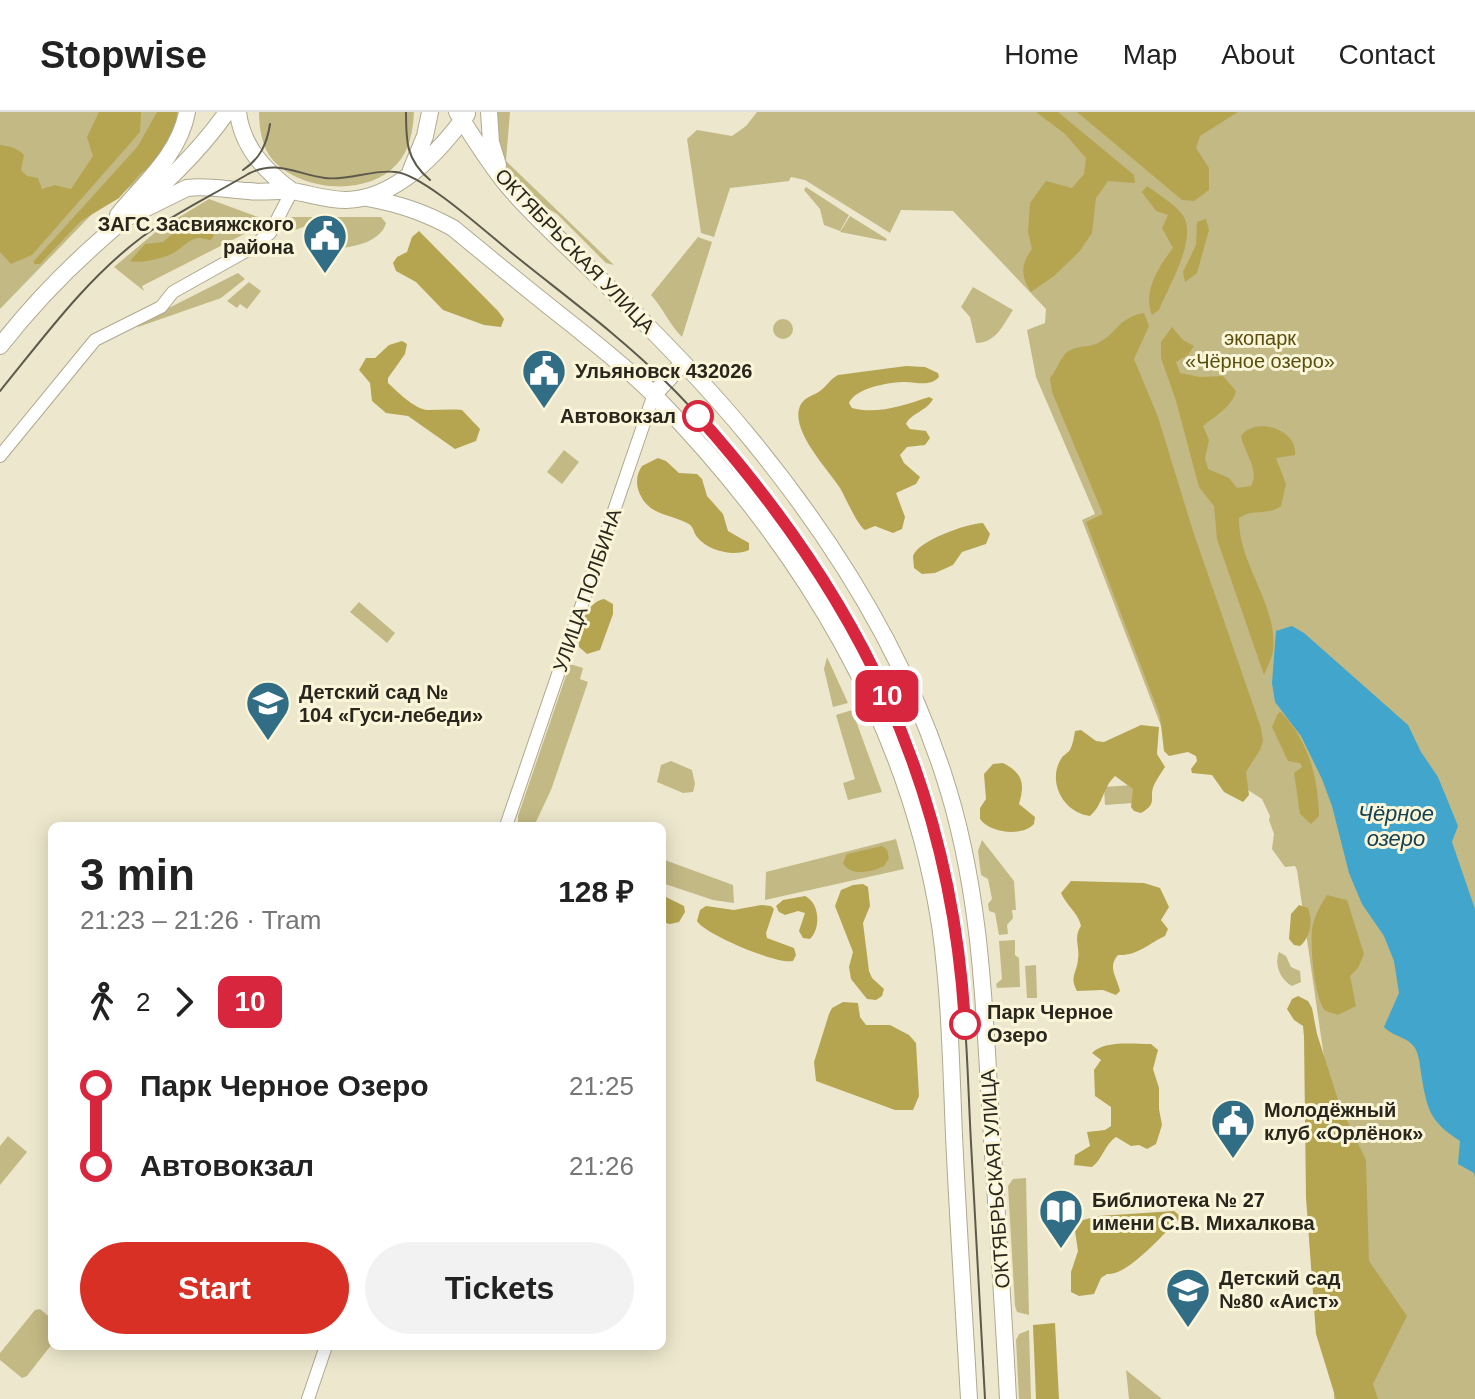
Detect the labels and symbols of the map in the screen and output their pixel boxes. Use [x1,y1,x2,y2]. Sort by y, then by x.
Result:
street label: ОКТЯБРЬСКАЯ УЛИЦА [491,164,660,338]
public building icon: ЗАГС Засвияжского района [301,212,349,275]
place label: ЗАГС Засвияжского района [98,213,295,258]
park label: экопарк «Чёрное озеро» [1185,327,1335,372]
public building icon: Ульяновск 432026 [520,347,568,410]
place label: Ульяновск 432026 [575,360,752,382]
marker: Автовокзал [683,401,713,431]
place label: Автовокзал [560,405,676,427]
street label: УЛИЦА ПОЛБИНА [549,505,626,675]
line badge: 10 [851,670,923,722]
school or university icon: Детский сад № 104 «Гуси-лебеди» [244,679,292,742]
place label: Детский сад № 104 «Гуси-лебеди» [299,681,483,726]
water label: Чёрное озеро [1358,801,1434,851]
place label: Парк Черное Озеро [987,1001,1113,1046]
marker: Парк Черное Озеро [950,1009,980,1039]
street label: ОКТЯБРЬСКАЯ УЛИЦА [976,1068,1014,1289]
public building icon: Молодёжный клуб «Орлёнок» [1209,1097,1257,1160]
place label: Молодёжный клуб «Орлёнок» [1264,1099,1423,1144]
library icon: Библиотека № 27 имени С.В. Михалкова [1037,1187,1085,1250]
place label: Библиотека № 27 имени С.В. Михалкова [1092,1189,1316,1234]
school or university icon: Детский сад №80 «Аист» [1164,1266,1212,1329]
place label: Детский сад №80 «Аист» [1219,1267,1341,1312]

